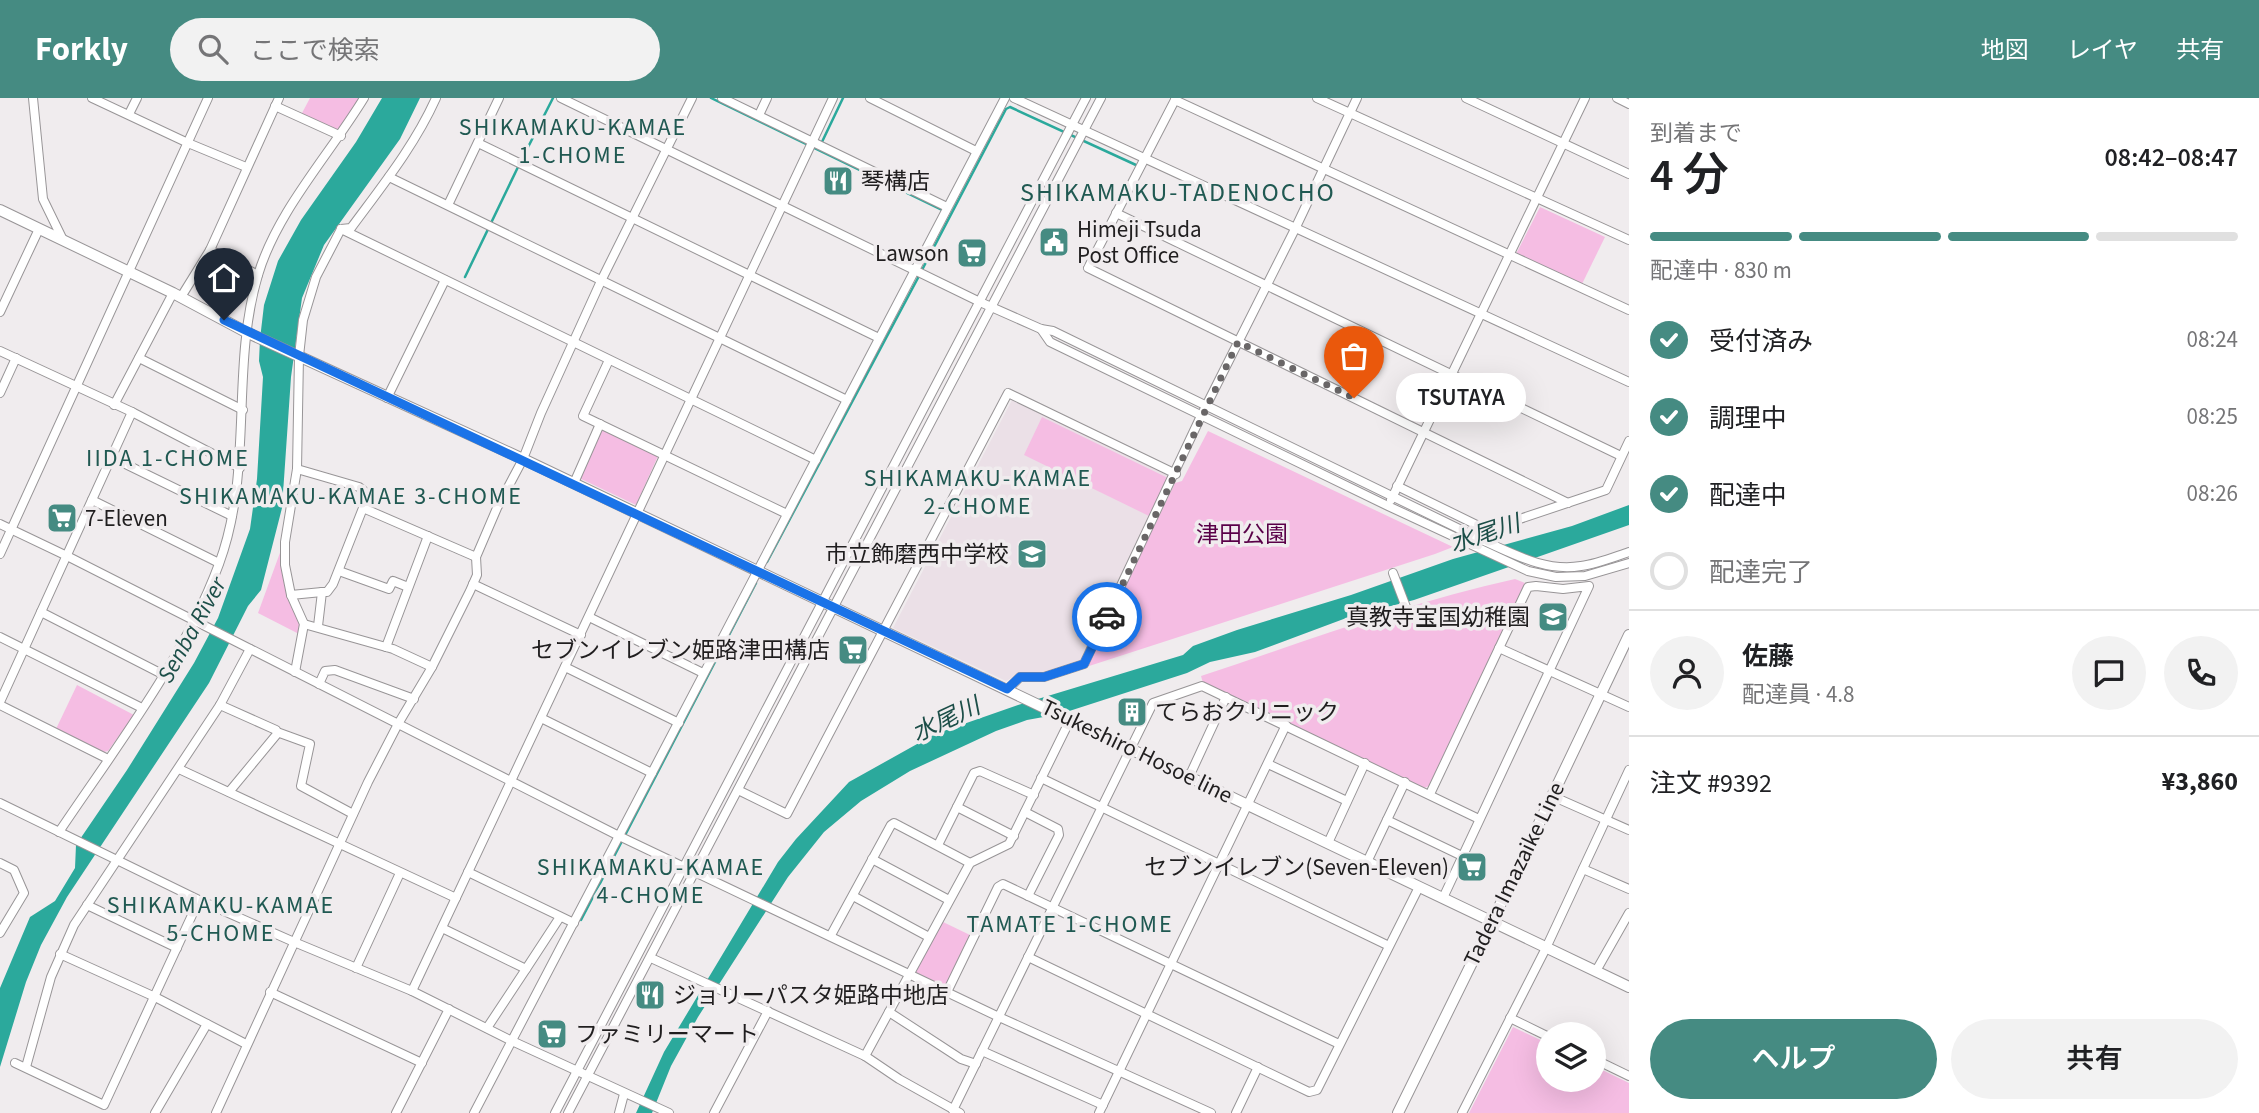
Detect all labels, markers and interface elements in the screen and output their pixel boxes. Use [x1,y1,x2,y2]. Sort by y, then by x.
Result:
search box [170,18,660,81]
text: Forkly [35,26,128,73]
icon: search [194,30,232,68]
text: ここで検索 [250,32,380,69]
text: 地図 [1981,33,2029,68]
text: レイヤ [2067,33,2138,68]
text: 共有 [2176,33,2224,68]
district label: SHIKAMAKU-KAMAE 1-CHOME [459,110,687,173]
text: 到着まで [1650,117,1742,150]
text: 08:42–08:47 [2105,139,2238,176]
text: 4 分 [1650,143,1729,208]
restaurant icon: 琴構店 [821,164,855,198]
place label: 琴構店 [861,165,930,198]
district label: SHIKAMAKU-TADENOCHO [1020,174,1336,211]
place label: Himeji Tsuda Post Office [1077,213,1202,272]
public building icon: Himeji Tsuda Post Office [1037,225,1071,259]
supermarket icon: Lawson [955,236,989,270]
place label: Lawson [875,237,949,270]
pin [194,248,254,320]
text: 配達中 · 830 m [1650,254,1792,287]
icon: home [205,259,243,297]
icon: check [1650,321,1688,359]
text: 受付済み [1709,323,1813,360]
text: 08:24 [2187,323,2238,356]
pin [1324,326,1384,398]
icon: bag [1335,337,1373,375]
callout: TSUTAYA [1396,374,1526,422]
text: TSUTAYA [1417,381,1505,414]
icon: check [1650,398,1688,436]
text: 調理中 [1709,400,1787,437]
text: 08:25 [2187,400,2238,433]
district label: IIDA 1-CHOME [86,441,250,476]
district label: SHIKAMAKU-KAMAE 2-CHOME [864,461,1092,524]
icon: check [1650,475,1688,513]
text: 配達中 [1709,477,1787,514]
text: 08:26 [2187,477,2238,510]
district label: SHIKAMAKU-KAMAE 3-CHOME [179,479,523,514]
supermarket icon: 7-Eleven [45,501,79,535]
place label: 7-Eleven [85,502,168,535]
water label: 水尾川 [1445,505,1527,562]
park label: 津田公園 [1196,518,1288,551]
school or university icon: 市立飾磨西中学校 [1015,537,1049,571]
place label: 市立飾磨西中学校 [825,538,1009,571]
text: 配達完了 [1709,554,1813,591]
water label: Senba River [149,569,236,689]
courier [1072,582,1142,652]
icon: car [1088,598,1126,636]
school or university icon: 真教寺宝国幼稚園 [1536,600,1570,634]
place label: 真教寺宝国幼稚園 [1346,601,1530,634]
supermarket icon: セブンイレブン姫路津田構店 [836,633,870,667]
place label: セブンイレブン姫路津田構店 [531,634,830,667]
button: person [1650,636,1724,710]
button: chat [2072,636,2146,710]
button: phone [2164,636,2238,710]
text: 佐藤 [1742,638,1794,675]
text: 配達員 · 4.8 [1742,678,1855,711]
water label: 水尾川 [906,688,989,751]
street label: Tsukeshiro Hosoe line [1036,690,1238,812]
building icon: てらおクリニック [1115,695,1149,729]
place label: てらおクリニック [1155,696,1339,729]
text: ¥3,860 [2162,763,2238,800]
text: 注文 #9392 [1650,765,1772,802]
street label: Tadera Imazaike Line [1455,776,1573,972]
district label: SHIKAMAKU-KAMAE 4-CHOME [537,850,765,913]
supermarket icon: セブンイレブン(Seven-Eleven) [1455,850,1489,884]
place label: セブンイレブン(Seven-Eleven) [1144,851,1449,884]
district label: SHIKAMAKU-KAMAE 5-CHOME [107,888,335,951]
district label: TAMATE 1-CHOME [966,907,1174,942]
restaurant icon: ジョリーパスタ姫路中地店 [633,978,667,1012]
place label: ジョリーパスタ姫路中地店 [673,979,949,1012]
supermarket icon: ファミリーマート [535,1017,569,1051]
place label: ファミリーマート [575,1018,759,1051]
button: ヘルプ [1650,1019,1937,1099]
button: 共有 [1951,1019,2238,1099]
map controls [1536,1022,1606,1092]
button: layers [1536,1022,1606,1092]

